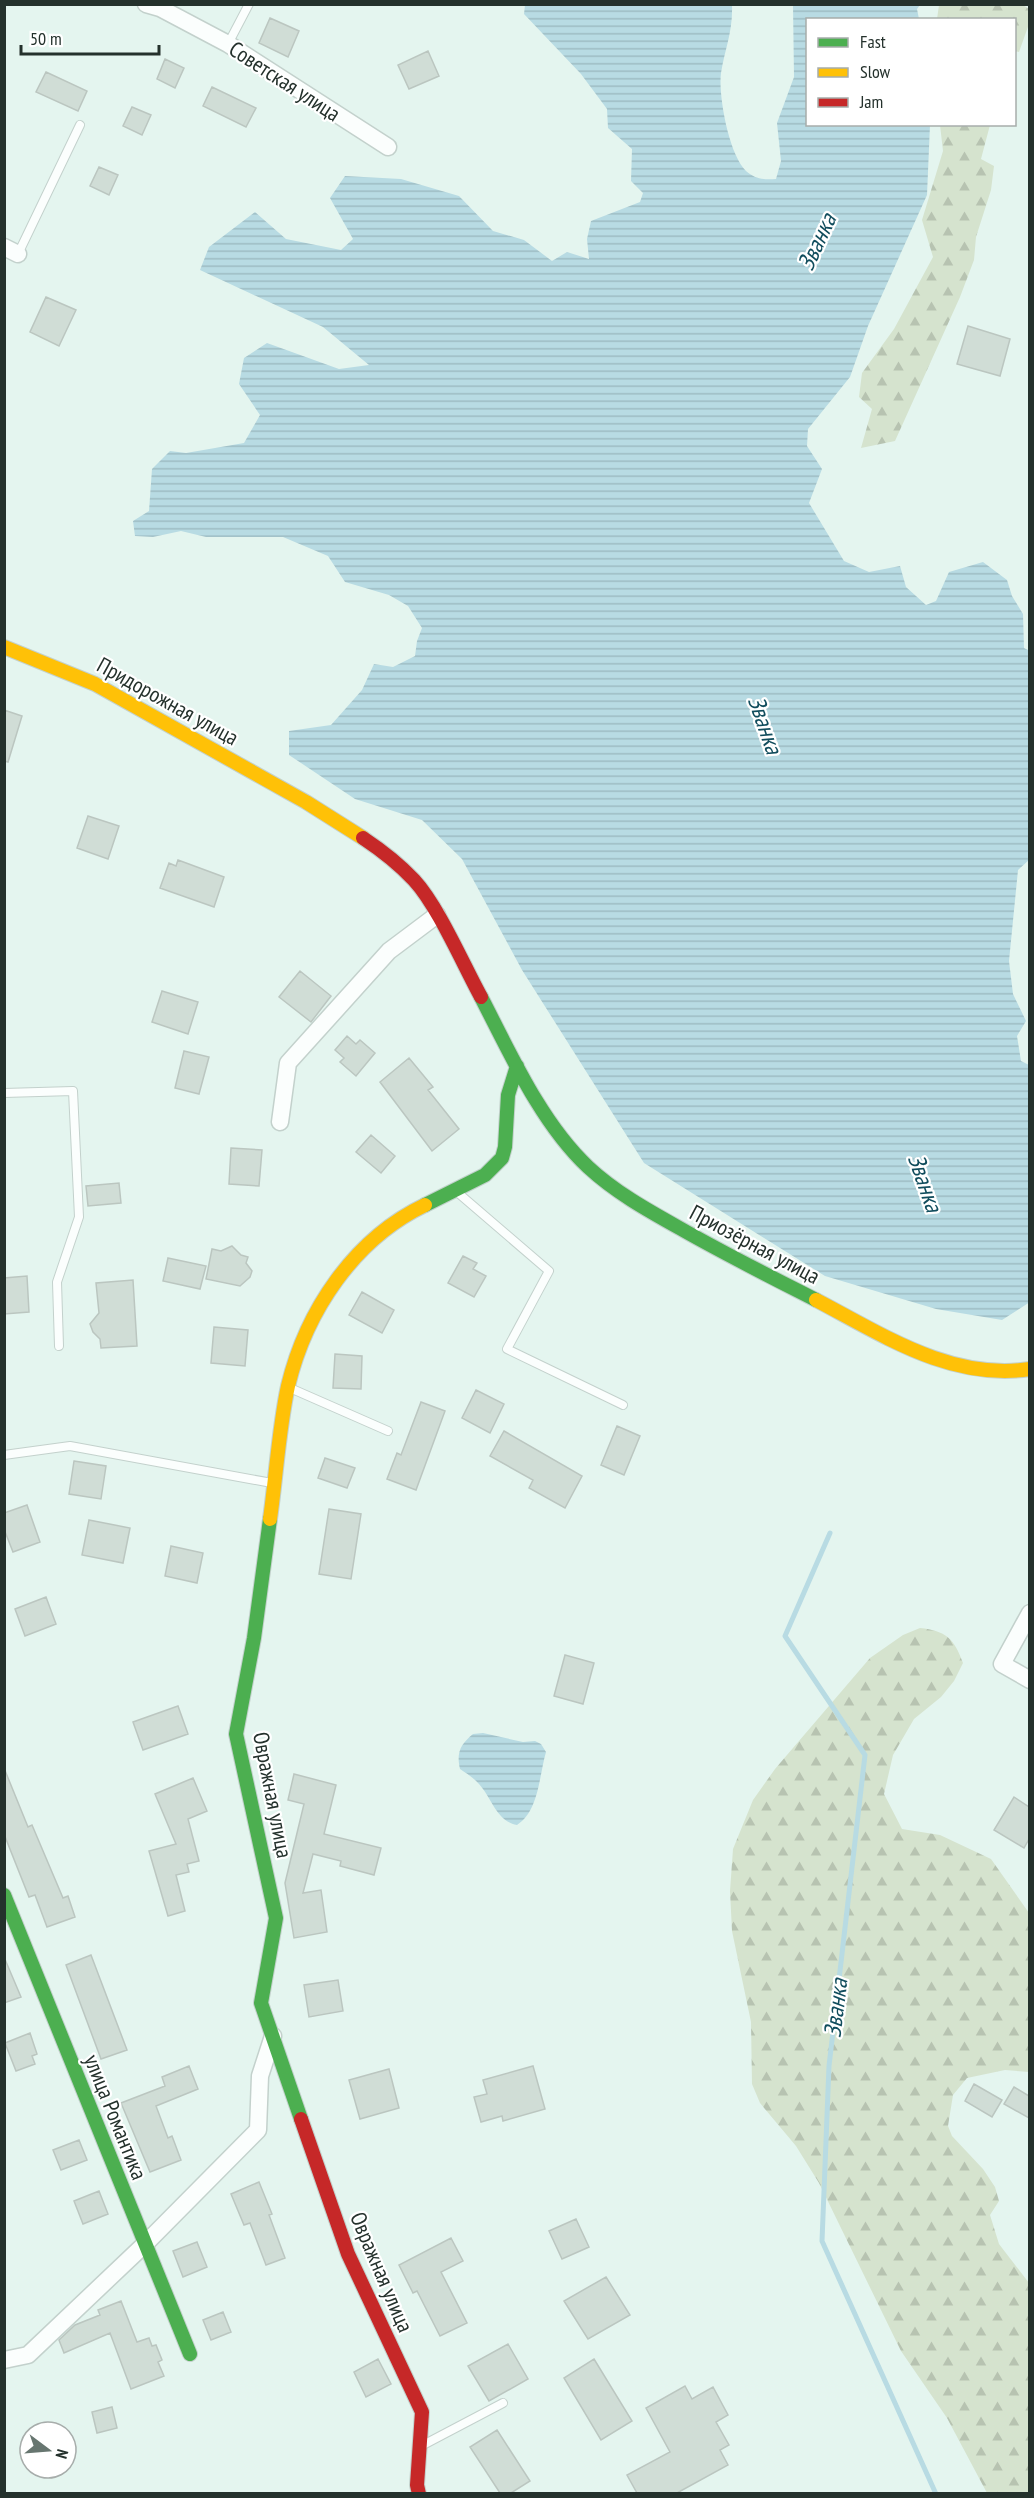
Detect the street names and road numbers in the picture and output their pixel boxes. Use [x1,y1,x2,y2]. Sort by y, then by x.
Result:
street label: Советская улица [224,35,346,127]
street label: Придорожная улица [92,651,244,751]
street label: Приозёрная улица [685,1198,825,1290]
street label: Овражная улица [247,1730,299,1860]
street label: улица Романтика [78,2050,154,2184]
street label: Овражная улица [344,2208,420,2336]

